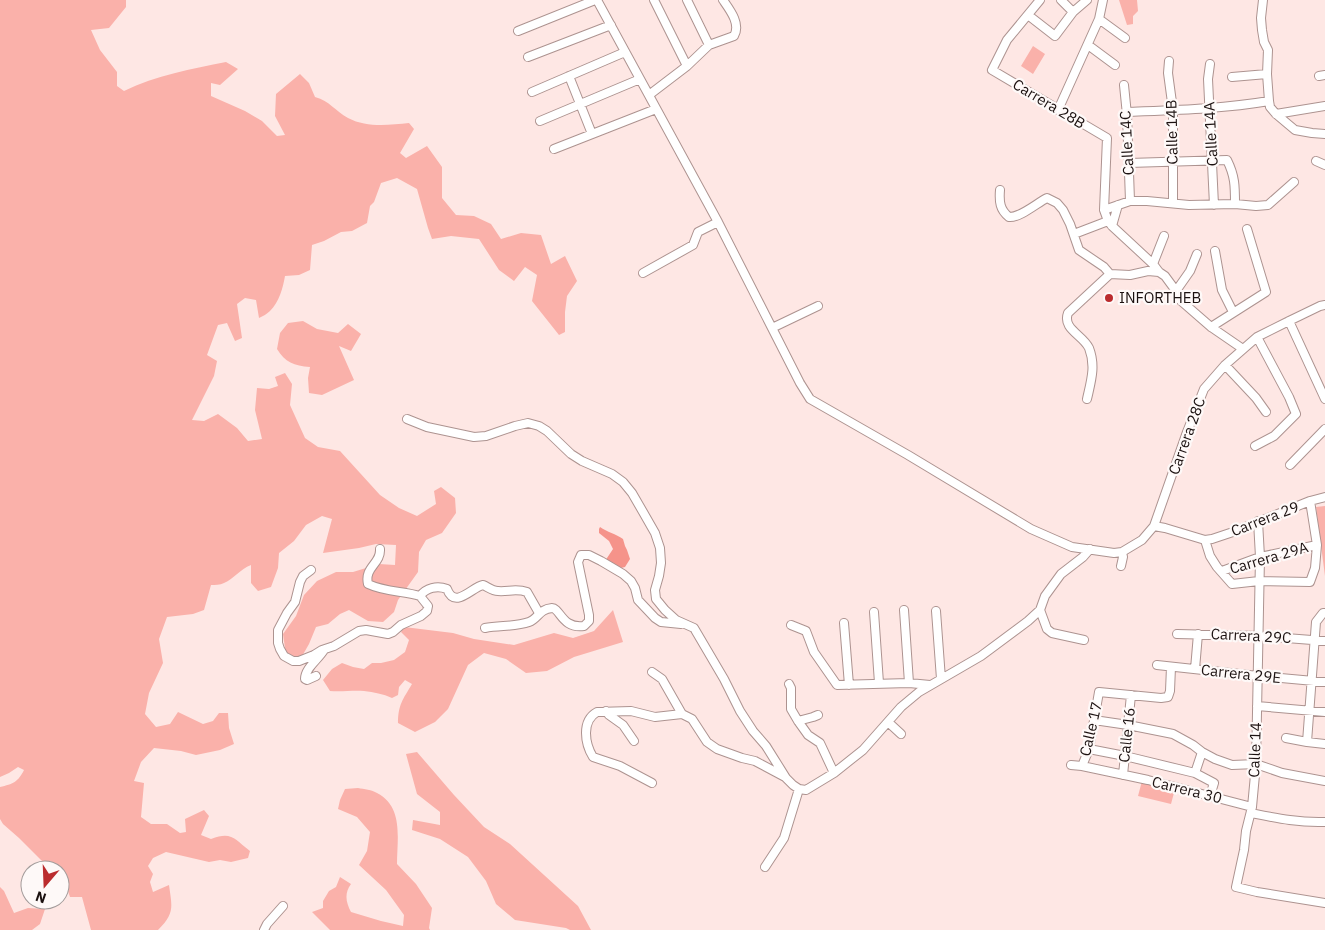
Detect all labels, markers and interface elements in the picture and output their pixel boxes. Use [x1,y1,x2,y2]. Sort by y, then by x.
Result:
street label: Carrera 28B [1010,74,1089,133]
street label: Calle 14B [1161,99,1182,165]
street label: Calle 14A [1199,101,1222,167]
street label: Calle 14C [1115,110,1138,176]
place label: INFORTHEB [1119,288,1201,307]
marker: INFORTHEB [1103,292,1115,304]
street label: Carrera 28C [1164,395,1209,477]
street label: Carrera 29 [1228,497,1302,540]
street label: Carrera 29A [1227,537,1311,578]
street label: Carrera 29C [1210,624,1292,647]
street label: Carrera 29E [1200,660,1282,687]
street label: Calle 17 [1075,700,1106,758]
street label: Calle 16 [1114,707,1139,763]
street label: Calle 14 [1244,722,1265,778]
street label: Carrera 30 [1150,772,1224,807]
north arrow [20,860,70,910]
text: N [33,887,48,907]

